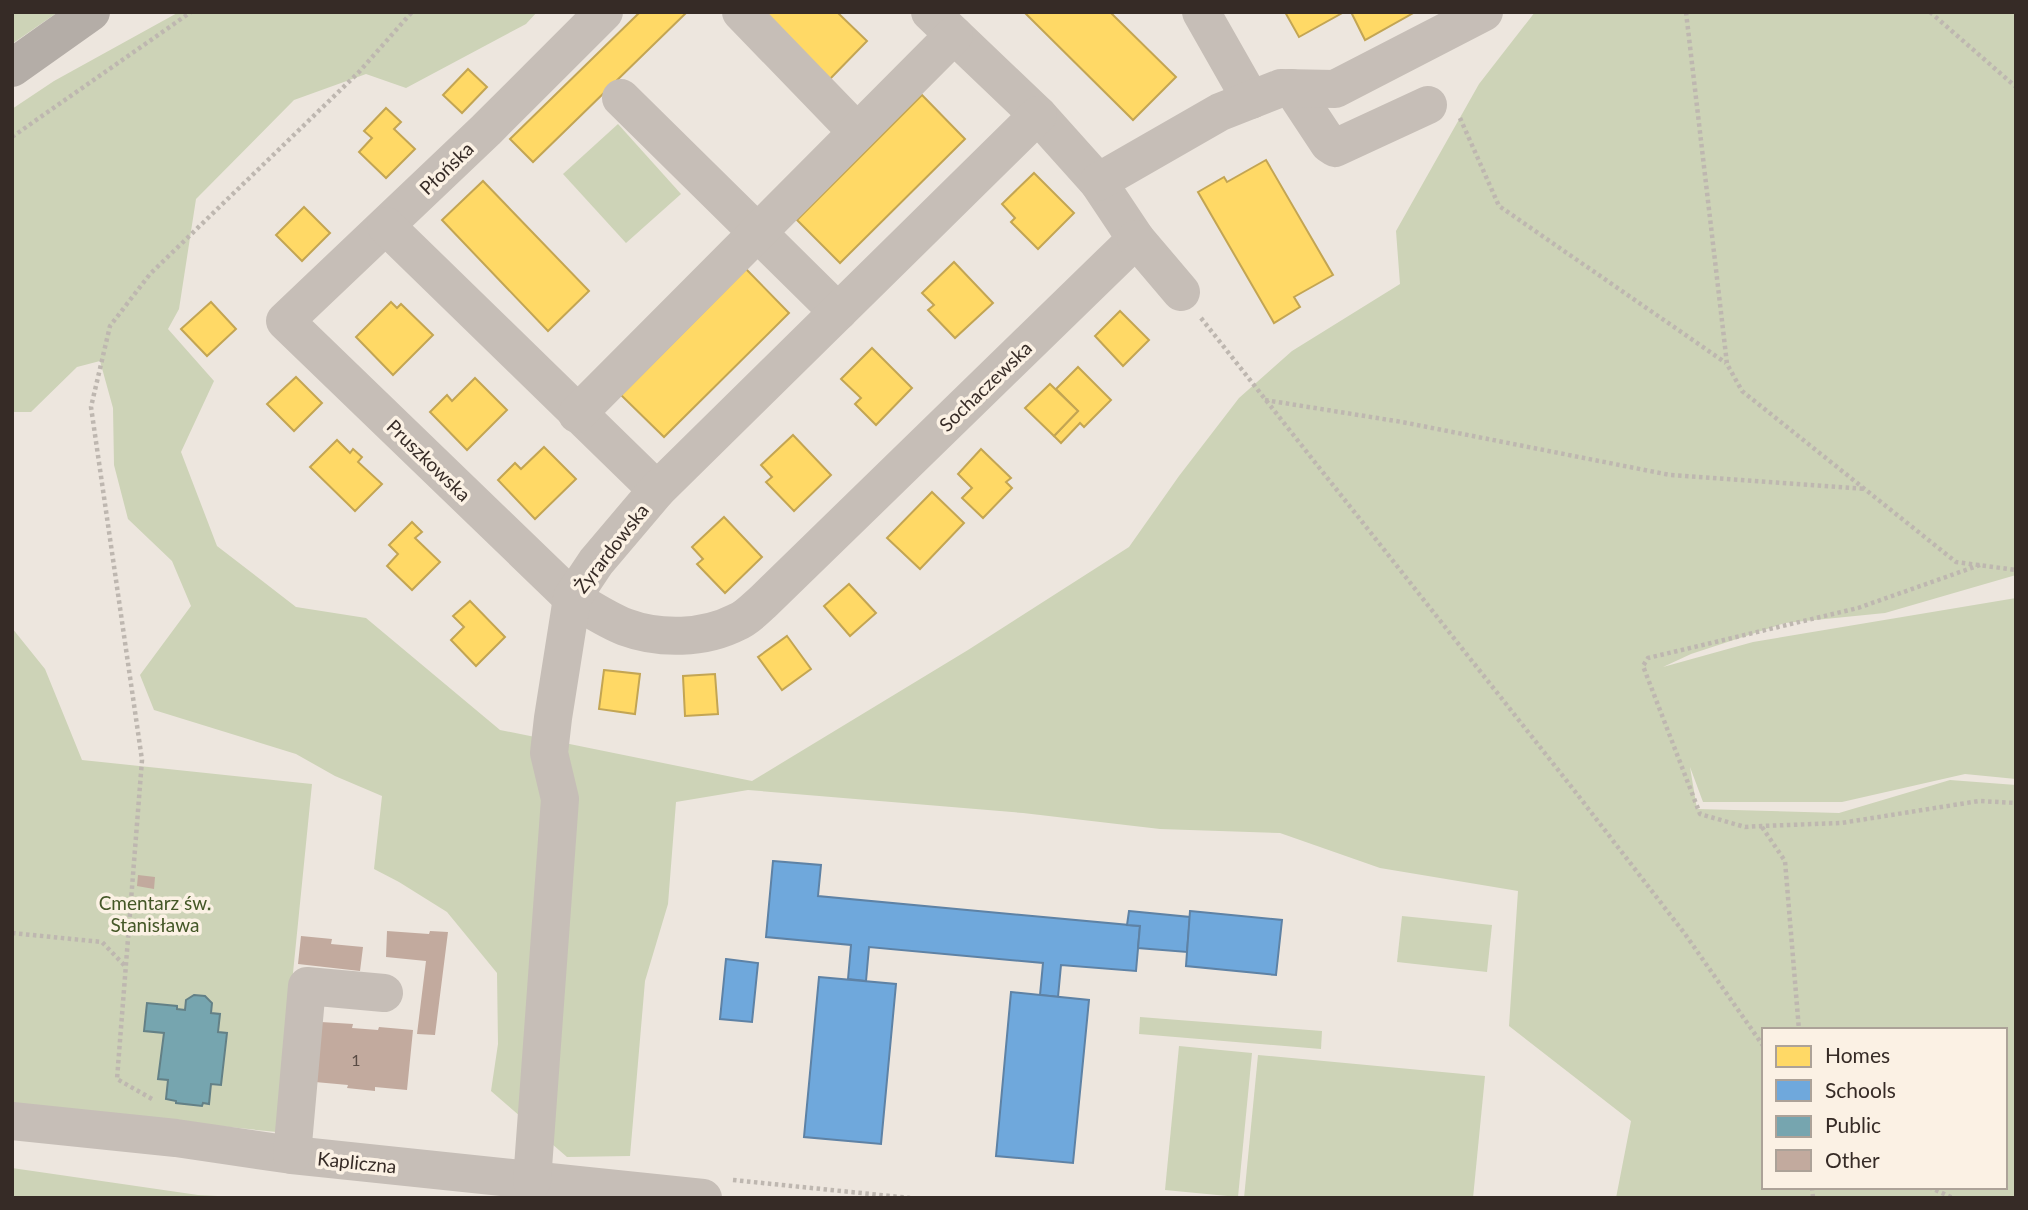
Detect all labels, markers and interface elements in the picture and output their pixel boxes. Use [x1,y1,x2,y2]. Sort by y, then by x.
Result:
street label: Płońska [414,137,478,199]
street label: Sochaczewska [934,336,1036,436]
street label: Pruszkowska [382,414,476,506]
street label: Żyrardowska [569,499,653,597]
park label: Cmentarz św. Stanisława [99,891,211,936]
legend [1762,1028,2007,1189]
text: Homes [1825,1042,1890,1067]
house number: 1 [351,1050,361,1069]
text: Schools [1825,1077,1896,1102]
text: Public [1825,1112,1881,1137]
street label: Kapliczna [316,1146,398,1178]
text: Other [1825,1147,1880,1172]

